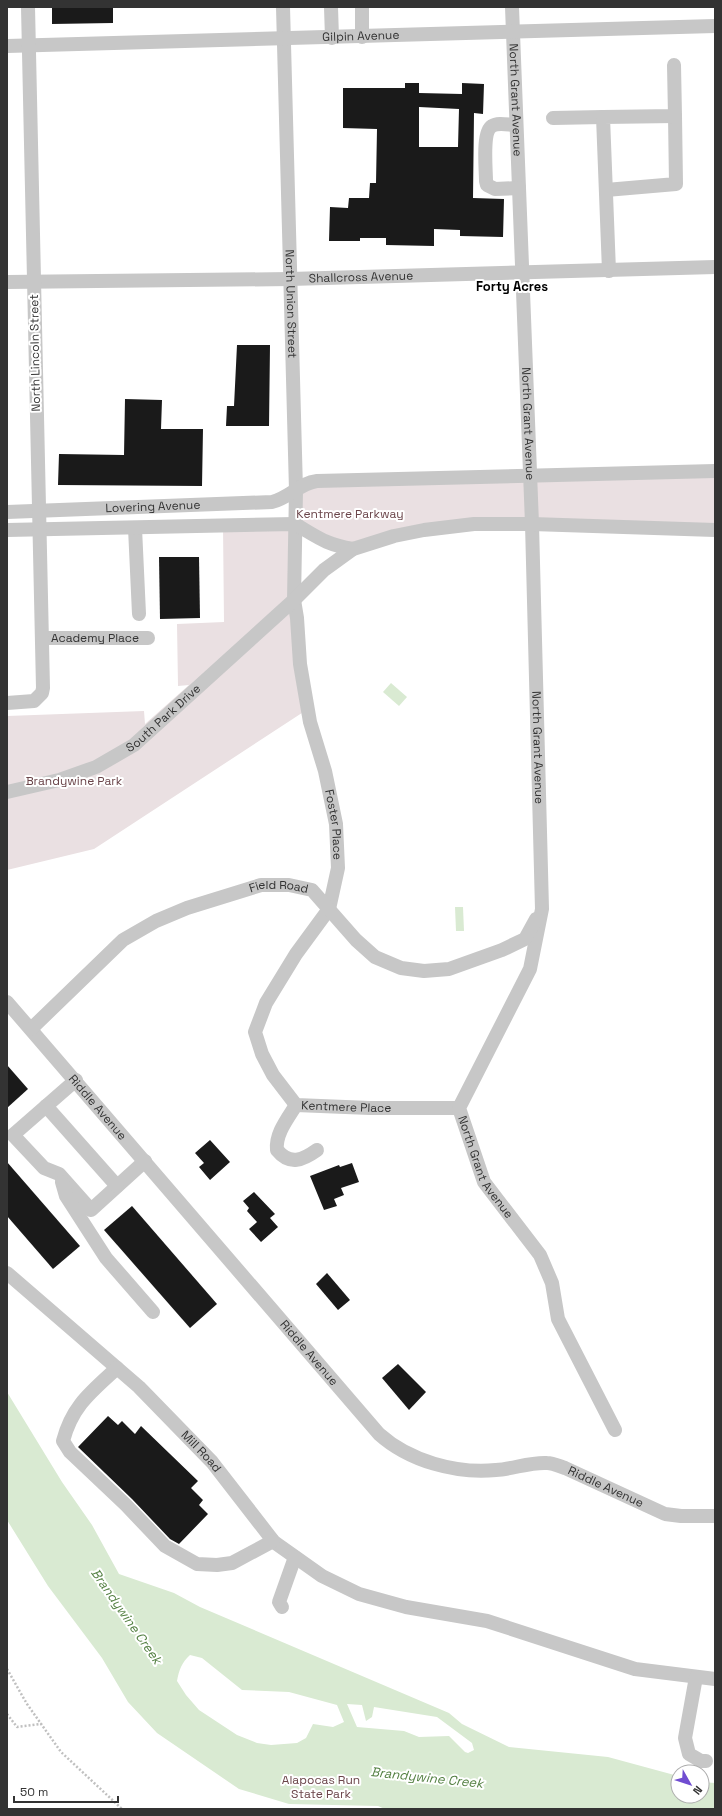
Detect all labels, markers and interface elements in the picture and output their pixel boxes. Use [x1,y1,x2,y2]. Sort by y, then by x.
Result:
street label: Gilpin Avenue [322,27,400,45]
street label: North Grant Avenue [505,43,526,157]
street label: North Union Street [282,249,300,358]
street label: Shallcross Avenue [309,268,413,286]
district label: Forty Acres [476,278,548,295]
street label: North Lincoln Street [26,294,44,412]
street label: North Grant Avenue [518,367,538,481]
street label: Lovering Avenue [105,497,201,516]
park label: Kentmere Parkway [296,506,404,522]
street label: Academy Place [51,630,139,646]
street label: South Park Drive [123,681,204,756]
street label: North Grant Avenue [528,691,547,804]
park label: Brandywine Park [26,773,123,789]
street label: Foster Place [321,788,346,860]
street label: Field Road [247,877,310,897]
street label: Riddle Avenue [65,1071,130,1143]
street label: Kentmere Place [301,1097,391,1116]
street label: North Grant Avenue [454,1114,517,1222]
street label: Riddle Avenue [276,1317,342,1389]
street label: Mill Road [178,1427,225,1475]
street label: Riddle Avenue [565,1462,646,1511]
water label: Brandywine Creek [87,1565,167,1669]
water label: Brandywine Creek [370,1763,486,1792]
north arrow [670,1764,710,1804]
park label: Alapocas Run State Park [282,1772,360,1802]
scale bar [14,1778,118,1804]
text: N [690,1783,706,1798]
text: 50 m [20,1784,48,1800]

